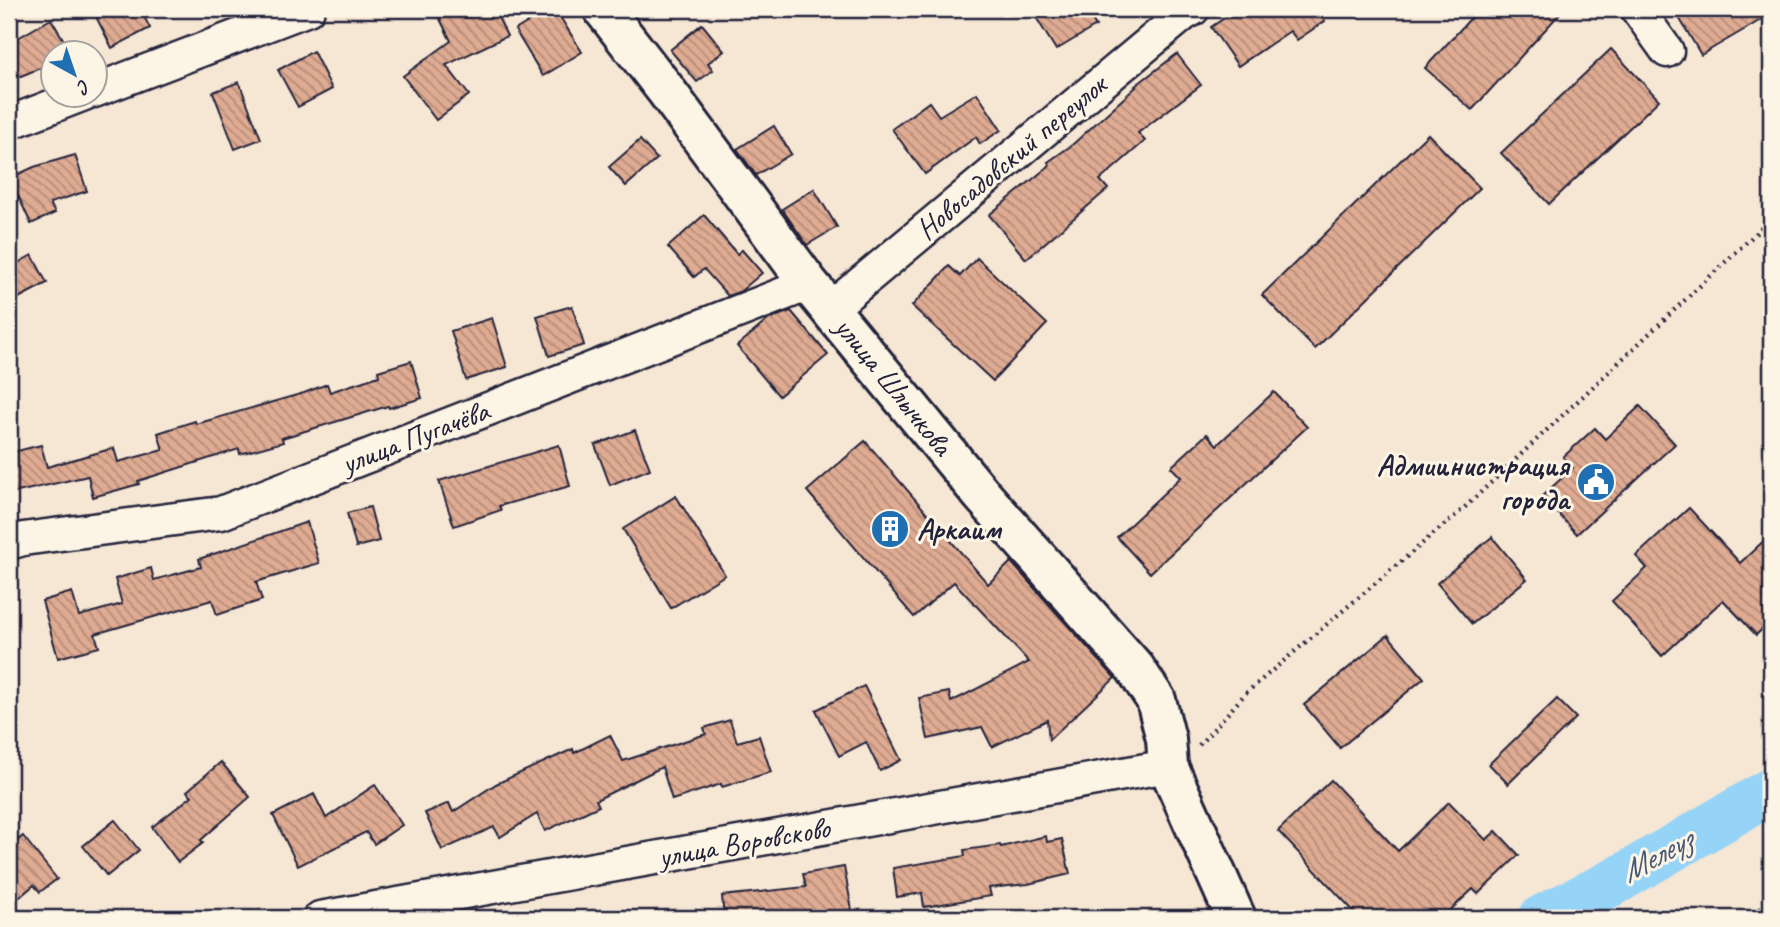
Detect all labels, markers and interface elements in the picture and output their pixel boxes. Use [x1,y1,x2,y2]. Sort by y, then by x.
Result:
north arrow [38,38,108,108]
street label: Новосадовский переулок [908,64,1116,248]
text: С [71,74,96,100]
street label: улица Шлычкова [825,307,963,464]
street label: улица Пугачёва [334,391,496,483]
place label: Адмиинистрация города [1377,446,1572,518]
public building icon: Адмиинистрация города [1575,461,1617,503]
building icon: Аркаим [869,508,911,550]
place label: Аркаим [917,510,1003,548]
street label: улица Воровсково [653,808,834,876]
water label: Мелеуз [1613,817,1704,892]

